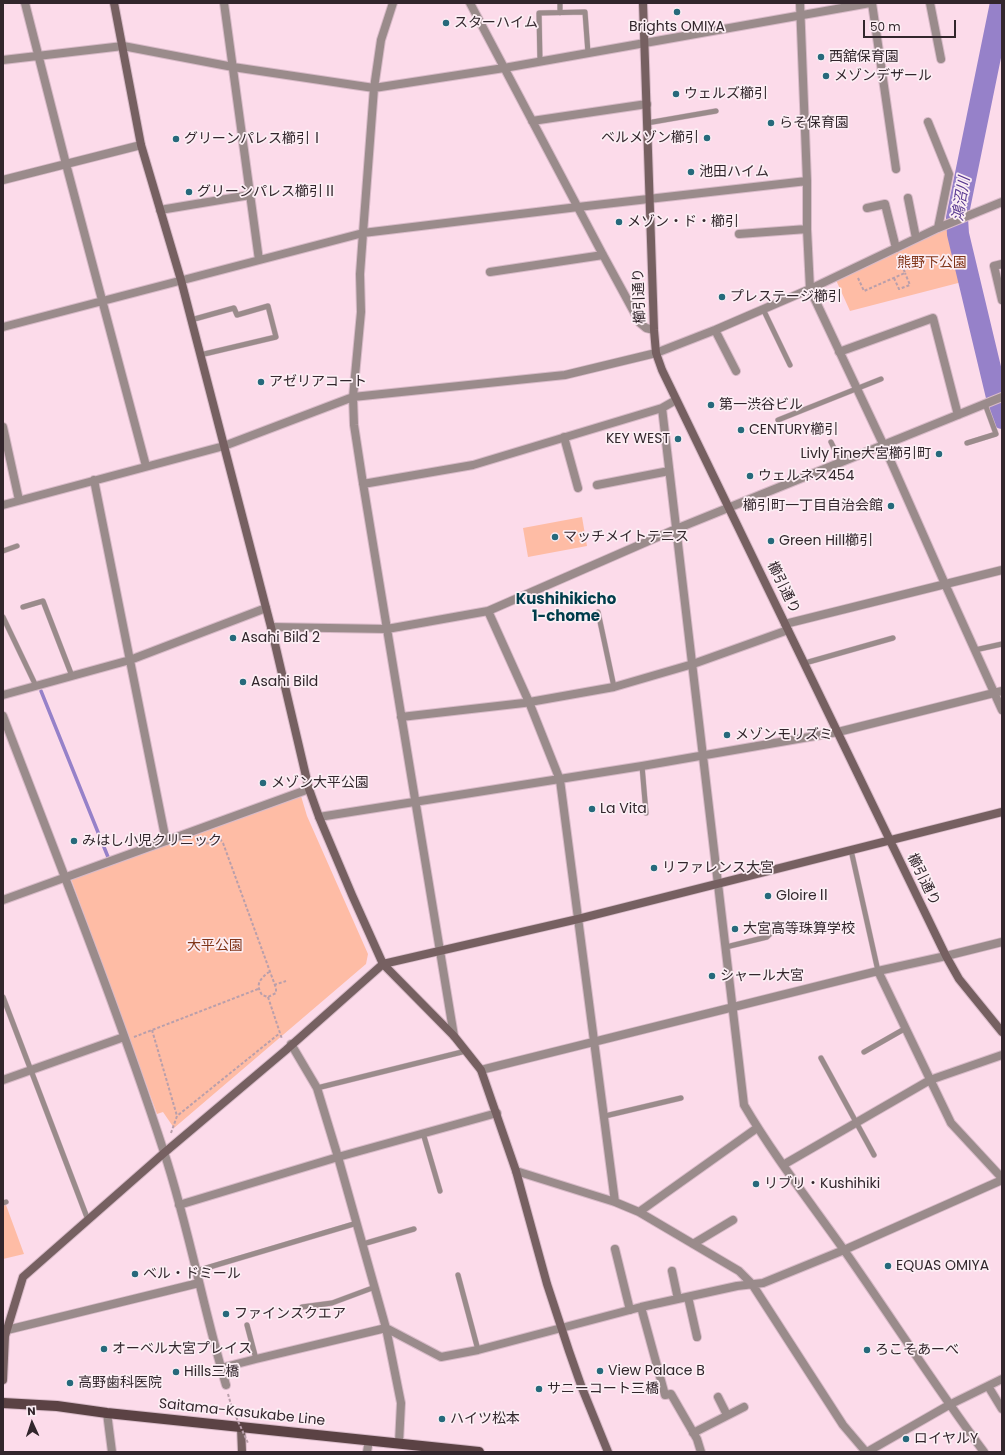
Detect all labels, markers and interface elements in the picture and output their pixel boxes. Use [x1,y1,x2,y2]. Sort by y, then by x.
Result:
marker: Brights OMIYA [672,7,682,17]
scale bar [865,12,958,38]
place label: スターハイム [454,15,538,31]
marker: スターハイム [441,18,451,28]
text: 50 m [870,18,901,35]
place label: Brights OMIYA [629,19,725,35]
place label: 西舘保育園 [829,49,899,65]
marker: 西舘保育園 [816,52,826,62]
place label: メゾンデザール [834,68,932,84]
marker: メゾンデザール [821,71,831,81]
place label: ウェルズ櫛引 [684,86,768,102]
marker: ウェルズ櫛引 [671,89,681,99]
place label: らそ保育園 [779,115,849,131]
marker: らそ保育園 [766,118,776,128]
place label: ベルメゾン櫛引 [601,130,699,146]
place label: グリーンパレス櫛引Ⅰ [184,131,324,147]
marker: ベルメゾン櫛引 [702,133,712,143]
marker: グリーンパレス櫛引Ⅰ [171,134,181,144]
place label: 池田ハイム [699,164,769,180]
marker: 池田ハイム [686,167,696,177]
water label: 鴻沼川 [950,175,974,223]
place label: グリーンパレス櫛引Ⅱ [197,184,337,200]
marker: グリーンパレス櫛引Ⅱ [184,187,194,197]
place label: メゾン・ド・櫛引 [627,214,739,230]
marker: メゾン・ド・櫛引 [614,217,624,227]
park label: 熊野下公園 [897,255,967,271]
street label: 櫛引通り [631,268,649,324]
place label: プレステージ櫛引 [730,289,842,305]
marker: プレステージ櫛引 [717,292,727,302]
place label: アゼリアコート [269,374,367,390]
marker: アゼリアコート [256,377,266,387]
place label: 第一渋谷ビル [719,397,803,413]
marker: 第一渋谷ビル [706,400,716,410]
place label: CENTURY櫛引 [749,422,839,438]
marker: CENTURY櫛引 [736,425,746,435]
place label: KEY WEST [606,431,670,447]
marker: KEY WEST [673,434,683,444]
place label: Livly Fine大宮櫛引町 [800,446,931,462]
marker: Livly Fine大宮櫛引町 [934,449,944,459]
place label: ウェルネス454 [758,468,854,484]
marker: ウェルネス454 [745,471,755,481]
place label: 櫛引町一丁目自治会館 [743,498,883,514]
marker: 櫛引町一丁目自治会館 [886,501,896,511]
place label: マッチメイトテニス [563,529,689,545]
marker: マッチメイトテニス [550,532,560,542]
place label: Green Hill櫛引 [779,533,873,549]
marker: Green Hill櫛引 [766,536,776,546]
street label: 櫛引通り [763,559,803,617]
district label: Kushihikicho 1-chome [516,591,616,626]
place label: Asahi Bild 2 [241,630,320,646]
marker: Asahi Bild 2 [228,633,238,643]
place label: Asahi Bild [251,674,318,690]
marker: Asahi Bild [238,677,248,687]
place label: メゾンモリズミ [735,727,833,743]
marker: メゾンモリズミ [722,730,732,740]
place label: メゾン大平公園 [271,775,369,791]
marker: メゾン大平公園 [258,778,268,788]
place label: La Vita [600,801,647,817]
marker: La Vita [587,804,597,814]
place label: みはし小児クリニック [82,833,222,849]
marker: みはし小児クリニック [69,836,79,846]
street label: 櫛引通り [903,851,943,909]
place label: リファレンス大宮 [662,860,774,876]
marker: リファレンス大宮 [649,863,659,873]
place label: GloireⅡ [776,888,831,904]
marker: GloireⅡ [763,891,773,901]
place label: 大宮高等珠算学校 [743,921,855,937]
marker: 大宮高等珠算学校 [730,924,740,934]
park label: 大平公園 [187,938,243,954]
place label: シャール大宮 [720,968,804,984]
marker: シャール大宮 [707,971,717,981]
place label: リブリ・Kushihiki [764,1176,880,1192]
marker: リブリ・Kushihiki [751,1179,761,1189]
place label: EQUAS OMIYA [896,1258,989,1274]
marker: EQUAS OMIYA [883,1261,893,1271]
place label: ベル・ドミール [143,1266,241,1282]
marker: ベル・ドミール [130,1269,140,1279]
place label: ファインスクエア [234,1306,346,1322]
marker: ファインスクエア [221,1309,231,1319]
place label: オーベル大宮プレイス [112,1341,252,1357]
place label: ろこそあーべ [875,1342,959,1358]
marker: オーベル大宮プレイス [99,1344,109,1354]
marker: ろこそあーべ [862,1345,872,1355]
place label: View Palace B [608,1363,705,1379]
place label: Hills三橋 [184,1364,239,1380]
marker: View Palace B [595,1366,605,1376]
marker: Hills三橋 [171,1367,181,1377]
place label: 高野歯科医院 [78,1375,162,1391]
marker: 高野歯科医院 [65,1378,75,1388]
place label: サニーコート三橋 [547,1381,659,1397]
marker: サニーコート三橋 [534,1384,544,1394]
street label: Saitama-Kasukabe Line [158,1396,326,1430]
north arrow [12,1403,52,1443]
text: N [27,1403,36,1419]
place label: ハイツ松本 [450,1411,520,1427]
marker: ハイツ松本 [437,1414,447,1424]
place label: ロイヤルY [914,1431,978,1447]
marker: ロイヤルY [901,1434,911,1444]

